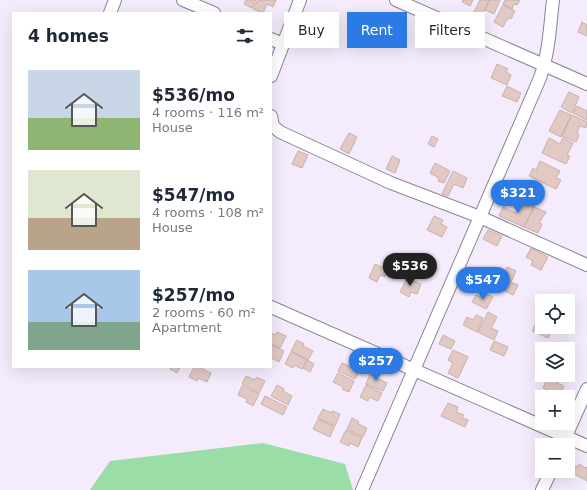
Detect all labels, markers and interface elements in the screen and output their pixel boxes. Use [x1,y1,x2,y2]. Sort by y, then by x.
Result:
chip: Buy [284,12,339,48]
chip: Rent [347,12,407,48]
chip: Filters [415,12,485,48]
icon: filters [234,25,256,47]
text: 4 homes [28,26,109,46]
text: $536/mo [152,85,235,105]
icon: home [60,86,108,134]
text: 4 rooms · 116 m² [152,105,264,120]
text: House [152,120,193,135]
pin: $321 [494,180,542,214]
text: $547/mo [152,185,235,205]
text: $321 [500,185,536,200]
icon: home [60,186,108,234]
text: 4 rooms · 108 m² [152,205,264,220]
text: House [152,220,193,235]
pin: $536 [386,253,434,287]
text: $536 [392,258,428,273]
pin: $547 [459,267,507,301]
text: $547 [465,272,501,287]
text: $257/mo [152,285,235,305]
icon: home [60,286,108,334]
map controls [535,294,575,478]
button: locate [535,294,575,334]
text: 2 rooms · 60 m² [152,305,256,320]
text: Apartment [152,320,222,335]
button: layers [535,342,575,382]
pin: $257 [352,348,400,382]
text: $257 [358,353,394,368]
button: + [535,390,575,430]
button: − [535,438,575,478]

